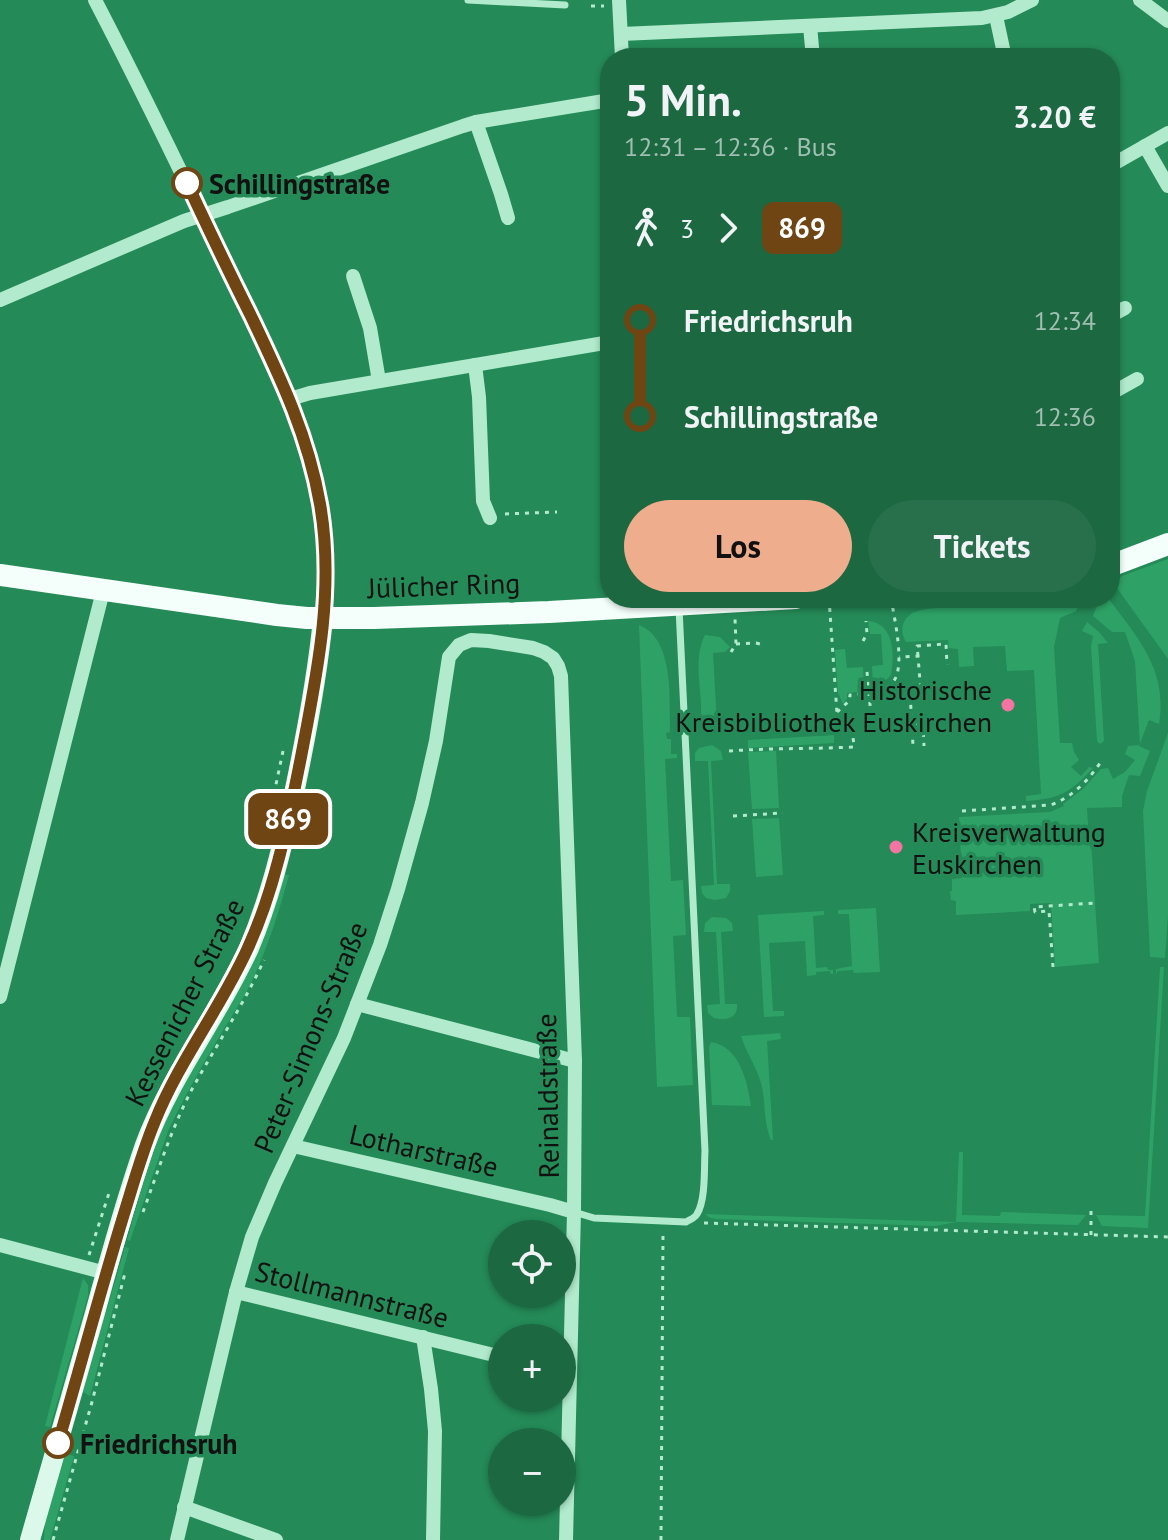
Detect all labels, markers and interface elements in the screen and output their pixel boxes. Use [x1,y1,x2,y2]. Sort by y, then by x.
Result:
text: 5 Min. [624,71,742,128]
text: 3.20 € [1013,97,1096,136]
text: 12:31 – 12:36 · Bus [624,130,837,163]
place label: Schillingstraße [209,165,390,202]
marker: Schillingstraße [172,168,202,198]
icon: walk [624,206,668,250]
icon: forward [706,206,750,250]
text: 869 [778,209,826,246]
text: 3 [680,212,694,245]
text: Friedrichsruh [684,301,853,340]
text: 12:34 [1034,304,1096,337]
text: Schillingstraße [684,397,878,436]
text: 12:36 [1034,400,1096,433]
button: Los [624,500,852,592]
button: Tickets [868,500,1096,592]
street label: Jülicher Ring [366,564,521,606]
place label: Historische Kreisbibliothek Euskirchen [675,671,992,740]
marker: Historische Kreisbibliothek Euskirchen [999,696,1017,714]
line badge: 869 [242,793,334,845]
text: 869 [264,800,312,837]
place label: Kreisverwaltung Euskirchen [912,813,1106,882]
marker: Kreisverwaltung Euskirchen [887,838,905,856]
street label: Kessenicher Straße [116,892,252,1112]
street label: Peter-Simons-Straße [245,916,375,1158]
street label: Reinaldstraße [527,1013,567,1179]
street label: Lotharstraße [346,1115,502,1185]
map controls [488,1220,576,1516]
button: locate [488,1220,576,1308]
street label: Stollmannstraße [251,1252,453,1336]
button: + [488,1324,576,1412]
place label: Friedrichsruh [80,1425,238,1462]
marker: Friedrichsruh [43,1428,73,1458]
button: − [488,1428,576,1516]

